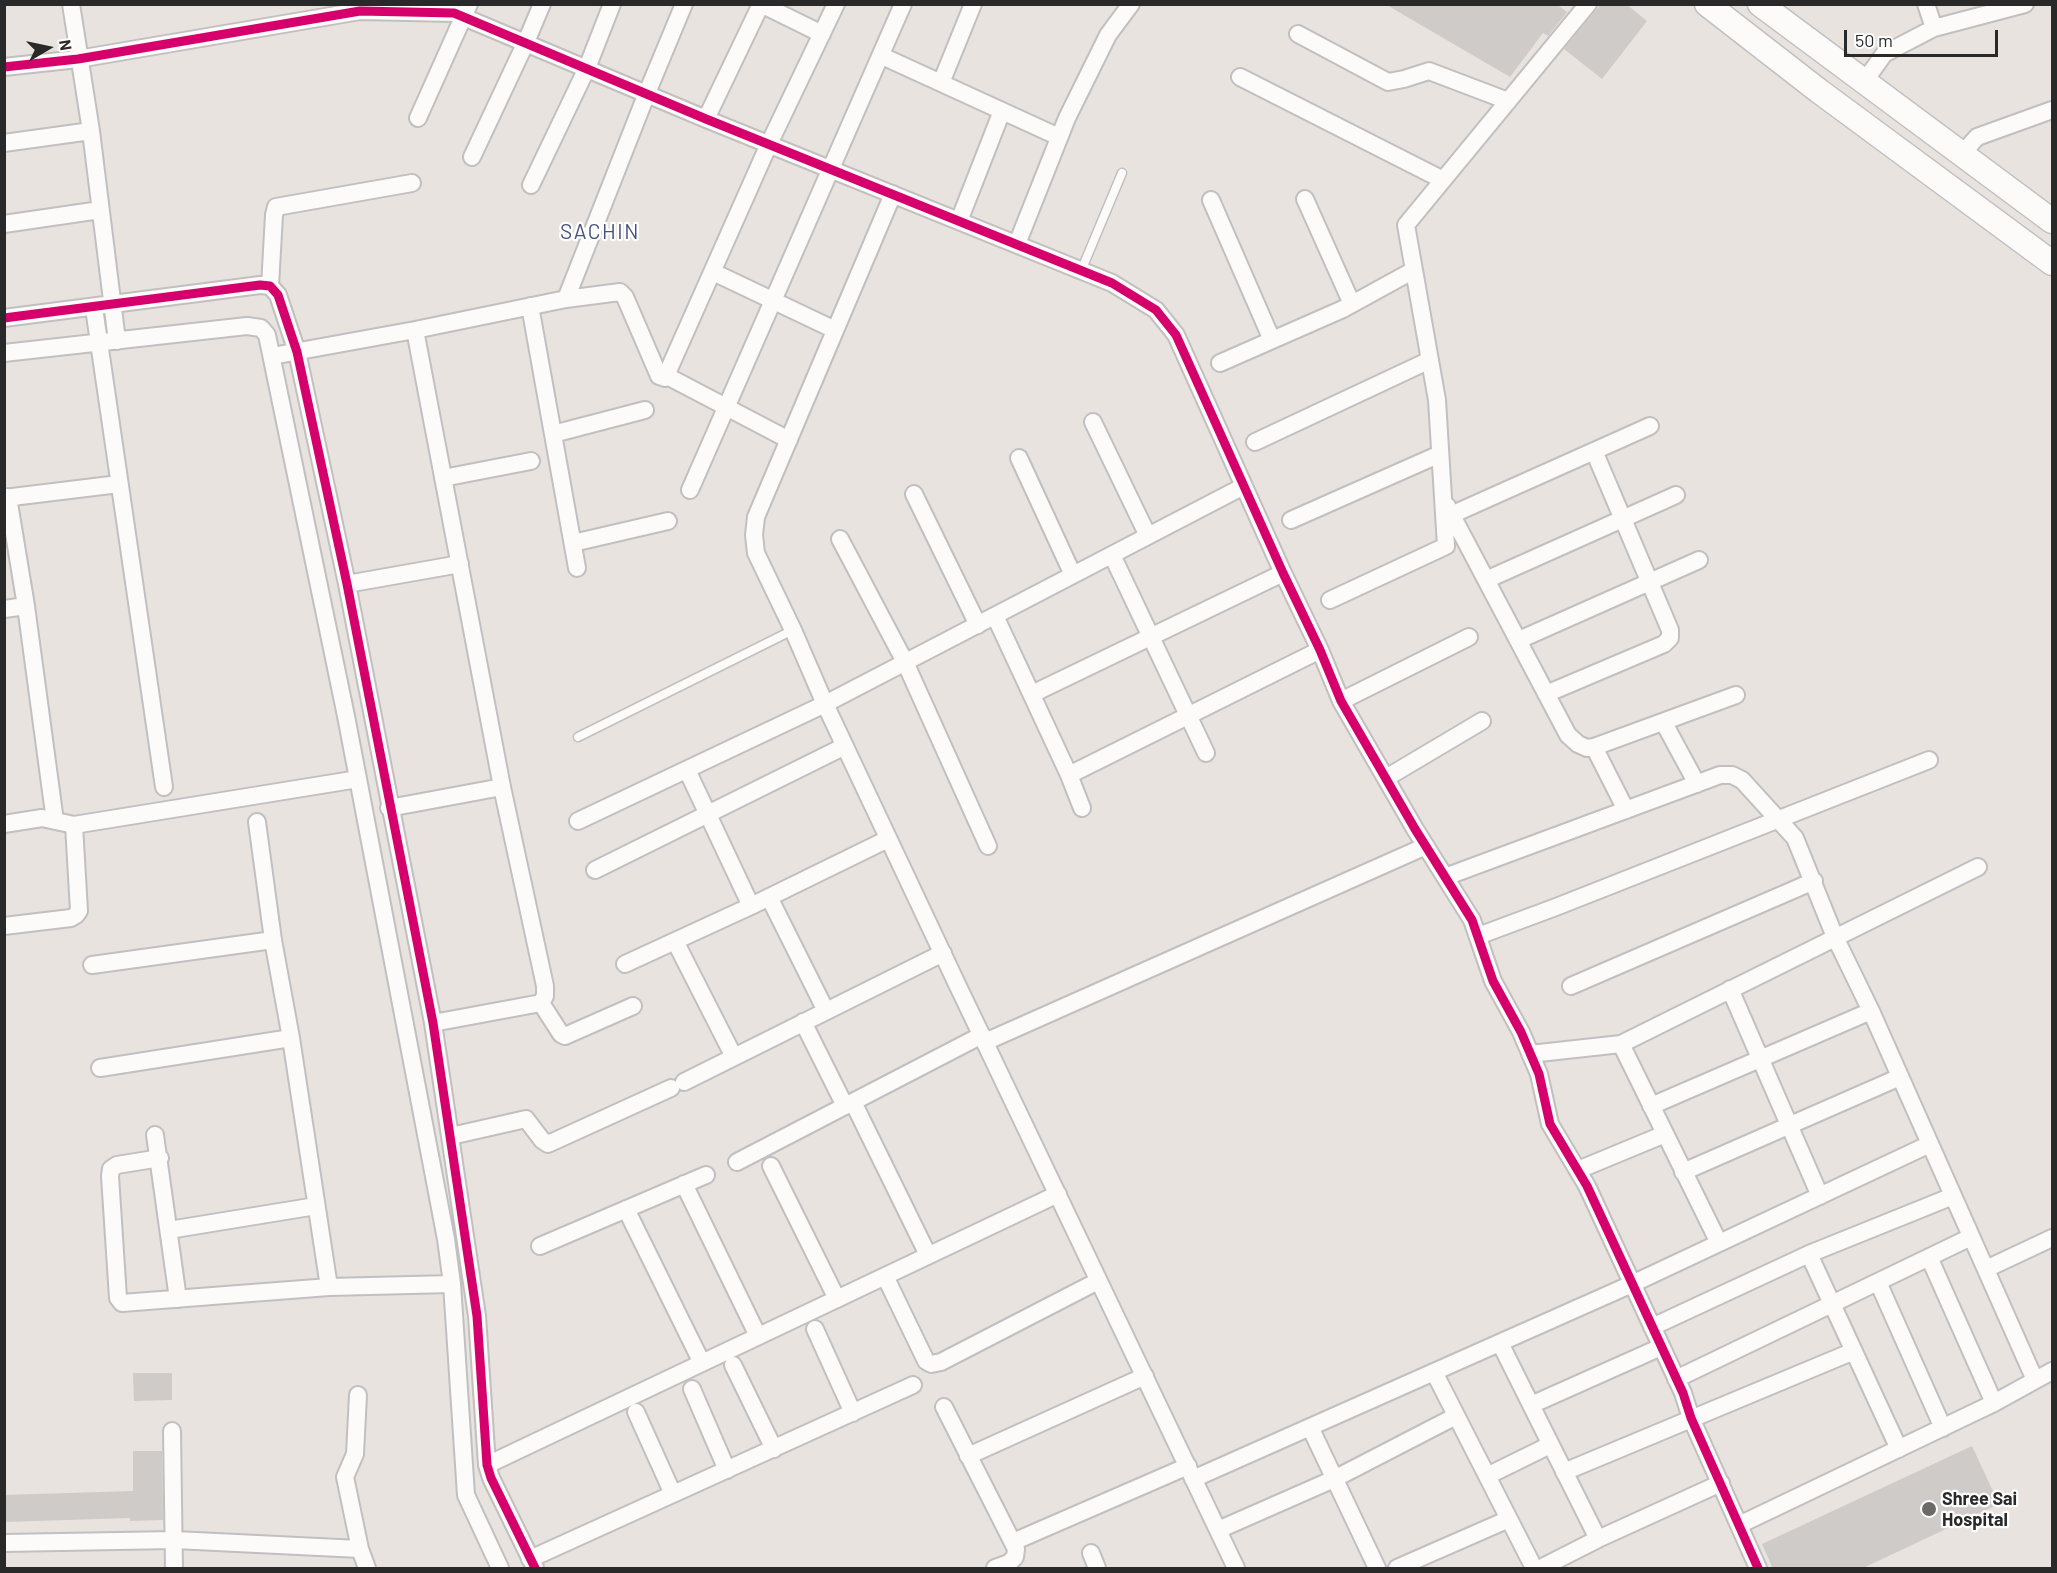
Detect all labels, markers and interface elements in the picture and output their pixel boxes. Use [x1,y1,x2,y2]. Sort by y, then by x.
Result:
north arrow [18,18,78,78]
scale bar [1847,18,2002,56]
text: 50 m [1855,29,1893,51]
text: N [56,38,76,52]
district label: SACHIN [560,219,640,245]
place label: Shree Sai Hospital [1942,1488,2017,1530]
marker: Shree Sai Hospital [1920,1500,1938,1518]

